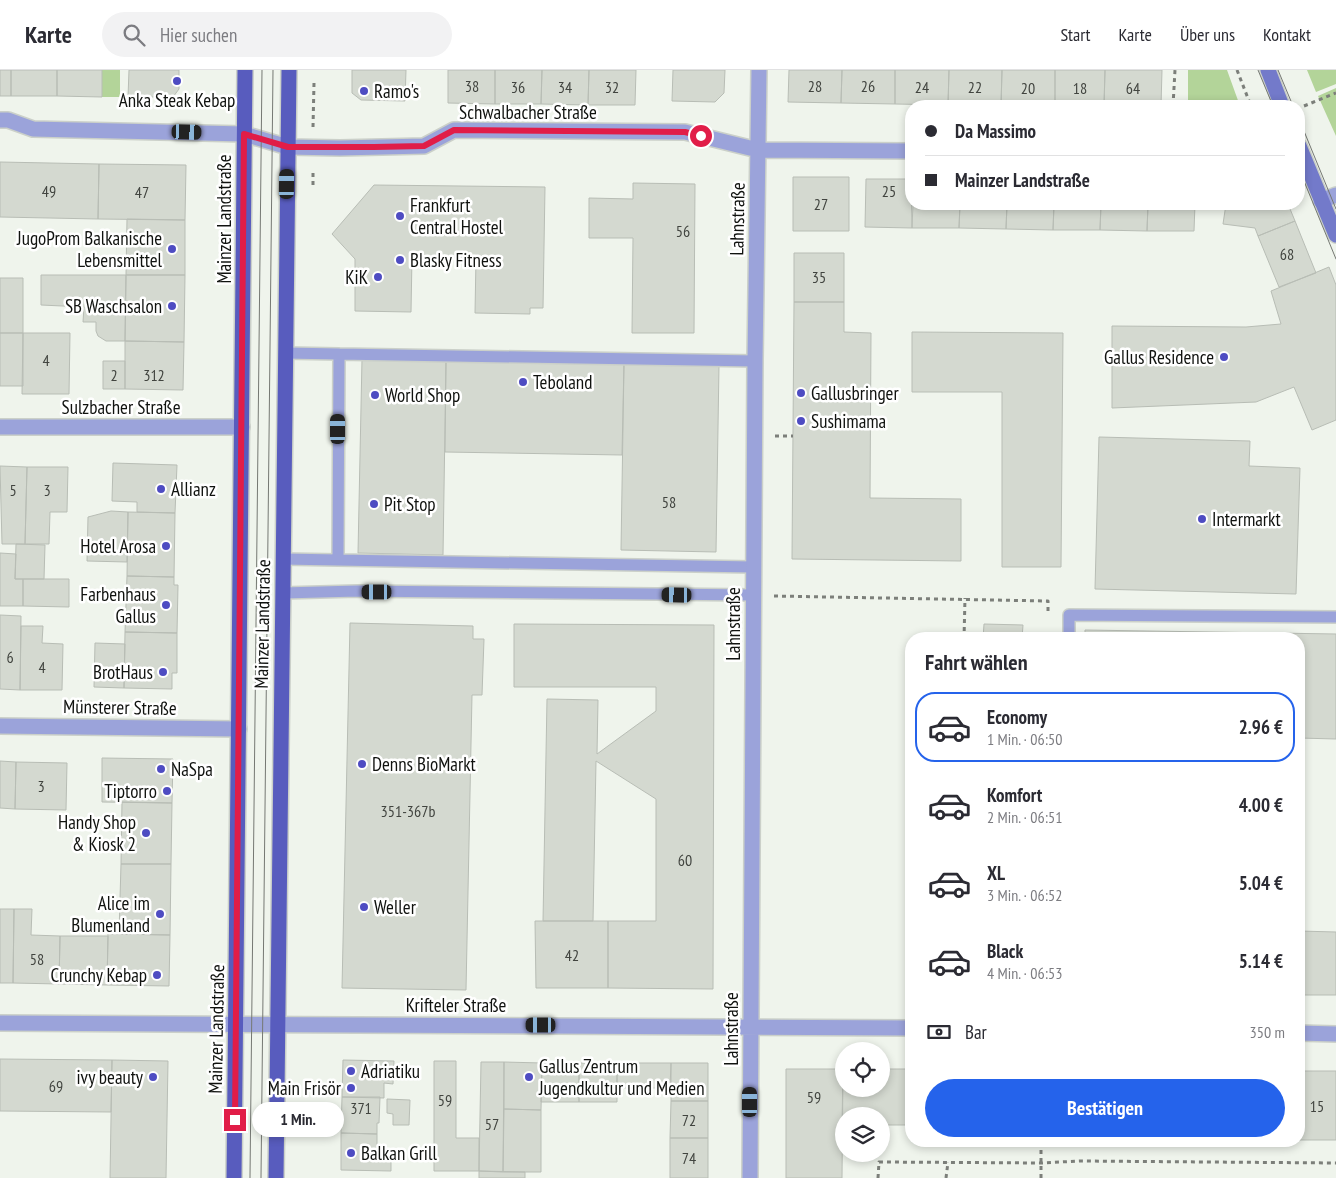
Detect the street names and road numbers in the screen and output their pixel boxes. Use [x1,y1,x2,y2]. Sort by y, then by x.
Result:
street label: Schwalbacher Straße [459,100,597,124]
street label: Mainzer Landstraße [212,154,236,284]
street label: Lahnstraße [724,182,750,256]
street label: Sulzbacher Straße [62,395,181,419]
street label: Mainzer Landstraße [249,559,275,689]
street label: Lahnstraße [721,587,745,661]
street label: Münsterer Straße [63,694,177,720]
street label: Mainzer Landstraße [203,964,229,1094]
street label: Lahnstraße [719,992,743,1066]
street label: Krifteler Straße [406,993,506,1017]

